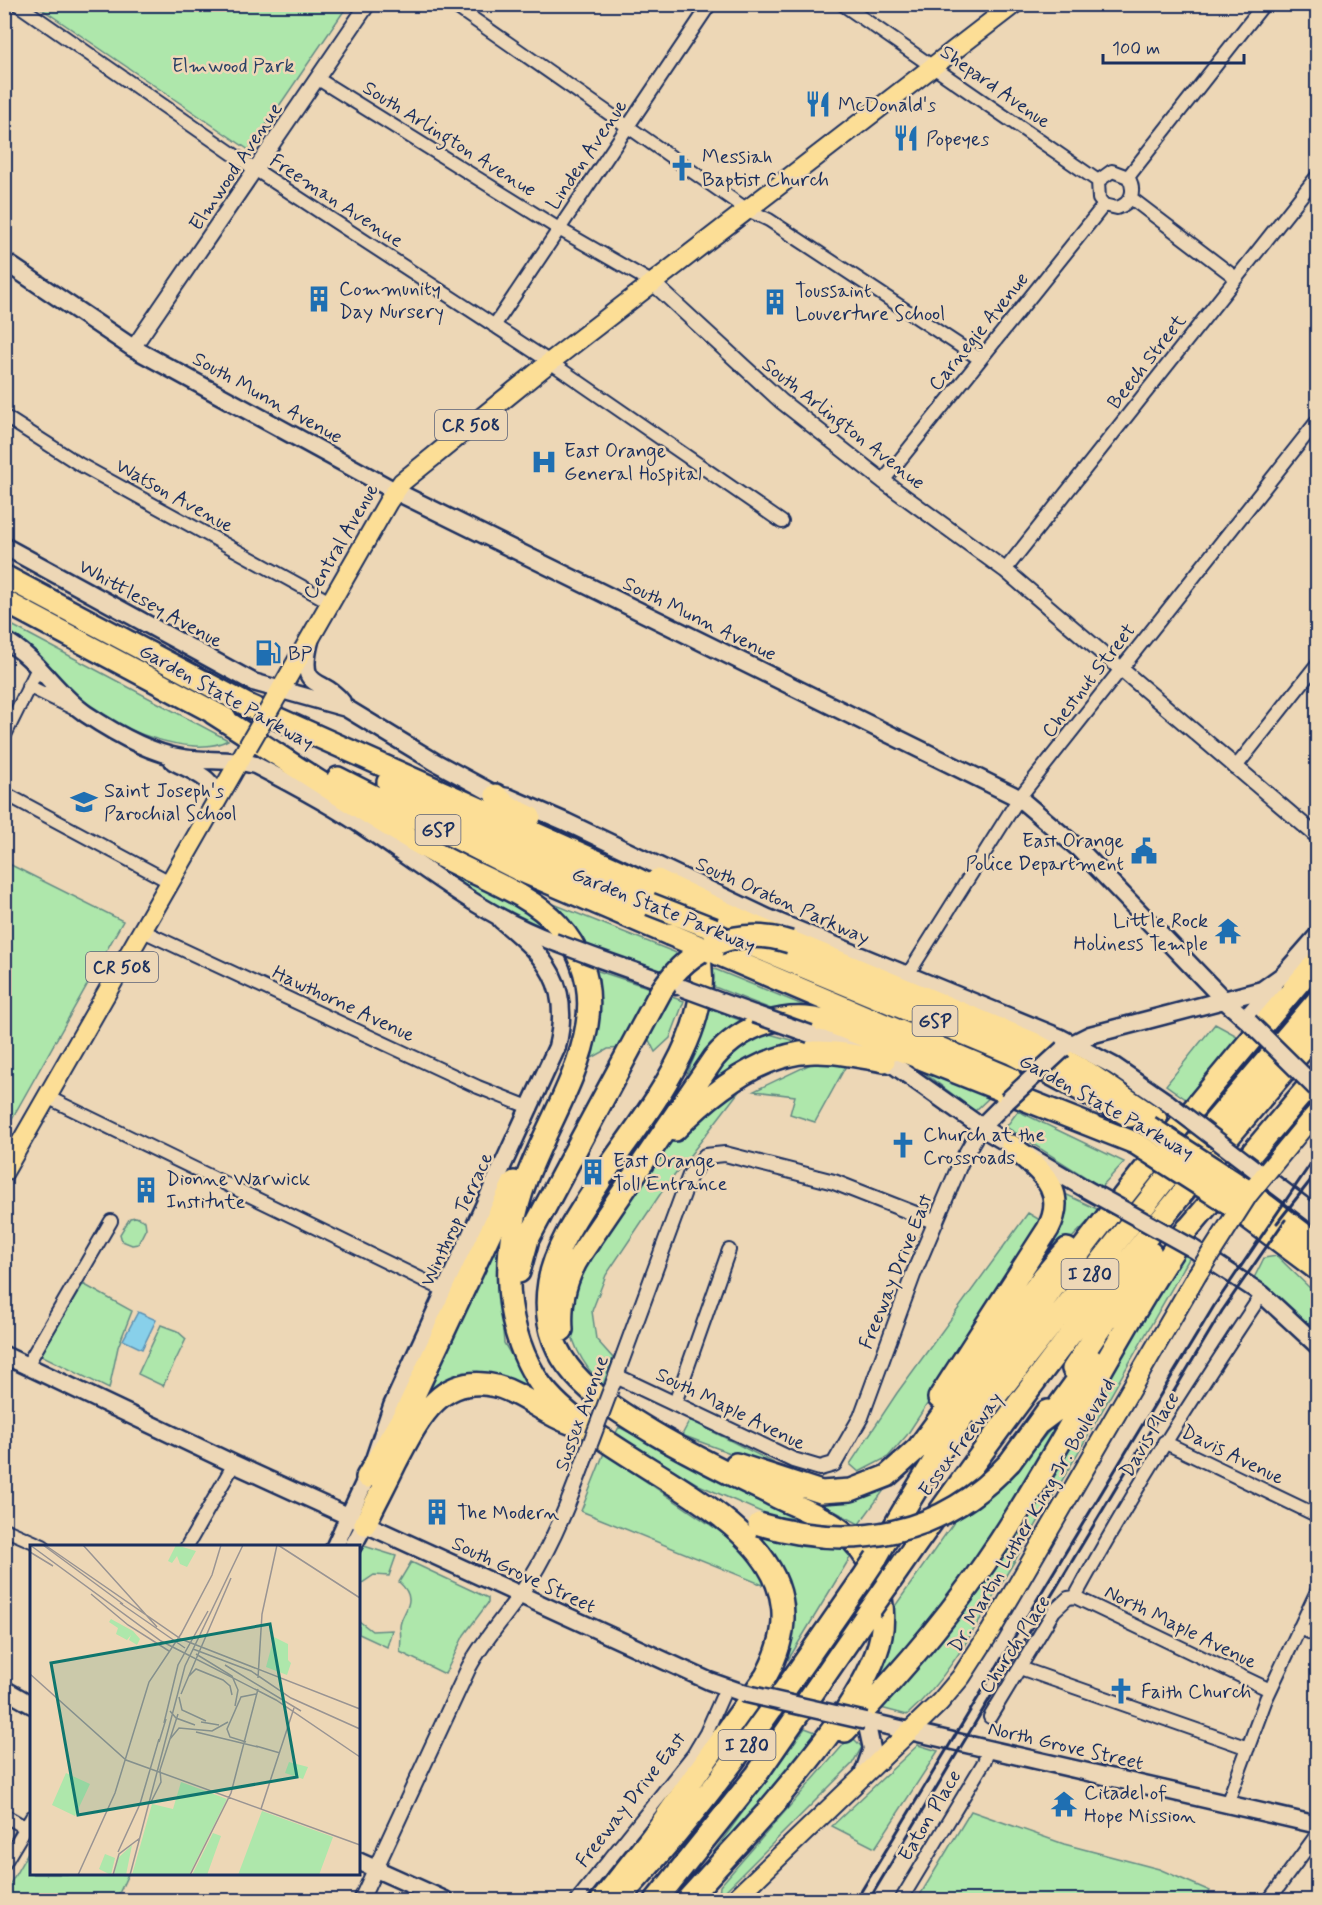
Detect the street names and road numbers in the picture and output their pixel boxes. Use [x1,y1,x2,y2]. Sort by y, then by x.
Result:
street label: Shepard Avenue [934,39,1056,135]
street label: South Arlington Avenue [356,75,541,205]
street label: Linden Avenue [540,94,634,215]
street label: Elmwood Avenue [183,97,289,236]
street label: Freeman Avenue [264,148,408,255]
street label: Carnegie Avenue [923,267,1035,397]
street label: Beech Street [1102,309,1193,415]
street label: South Munn Avenue [187,346,347,451]
street label: South Arlington Avenue [755,352,930,498]
road number: CR 508 [435,410,507,440]
street label: Watson Avenue [110,453,238,540]
street label: Central Avenue [297,479,386,605]
street label: Whittlesey Avenue [73,553,227,655]
street label: South Munn Avenue [618,570,781,668]
street label: Chestnut Street [1036,618,1142,744]
street label: Garden State Parkway [134,638,319,757]
road number: GSP [416,815,460,845]
street label: South Oraton Parkway [691,851,874,952]
street label: Garden State Parkway [567,861,759,960]
road number: CR 508 [86,952,158,982]
street label: Hawthorne Avenue [268,959,419,1049]
road number: GSP [912,1006,958,1036]
street label: Garden State Parkway [1014,1048,1199,1167]
street label: Winthrop Terrace [414,1148,500,1291]
street label: Freeway Drive East [853,1190,940,1353]
road number: I 280 [1062,1259,1118,1289]
street label: Sussex Avenue [549,1352,616,1475]
street label: South Maple Avenue [651,1361,810,1457]
street label: Dr. Martin Luther King Jr. Boulevard [942,1374,1122,1658]
street label: Essex Freeway [913,1387,1010,1503]
street label: Davis Place [1114,1387,1187,1483]
street label: Davis Avenue [1176,1419,1288,1492]
street label: South Grove Street [447,1530,600,1621]
street label: North Maple Avenue [1100,1579,1261,1676]
street label: Church Place [973,1590,1057,1699]
street label: North Grove Street [985,1715,1146,1777]
street label: Freeway Drive East [570,1726,693,1873]
road number: I 280 [718,1730,776,1760]
street label: Eaton Place [892,1765,968,1867]

